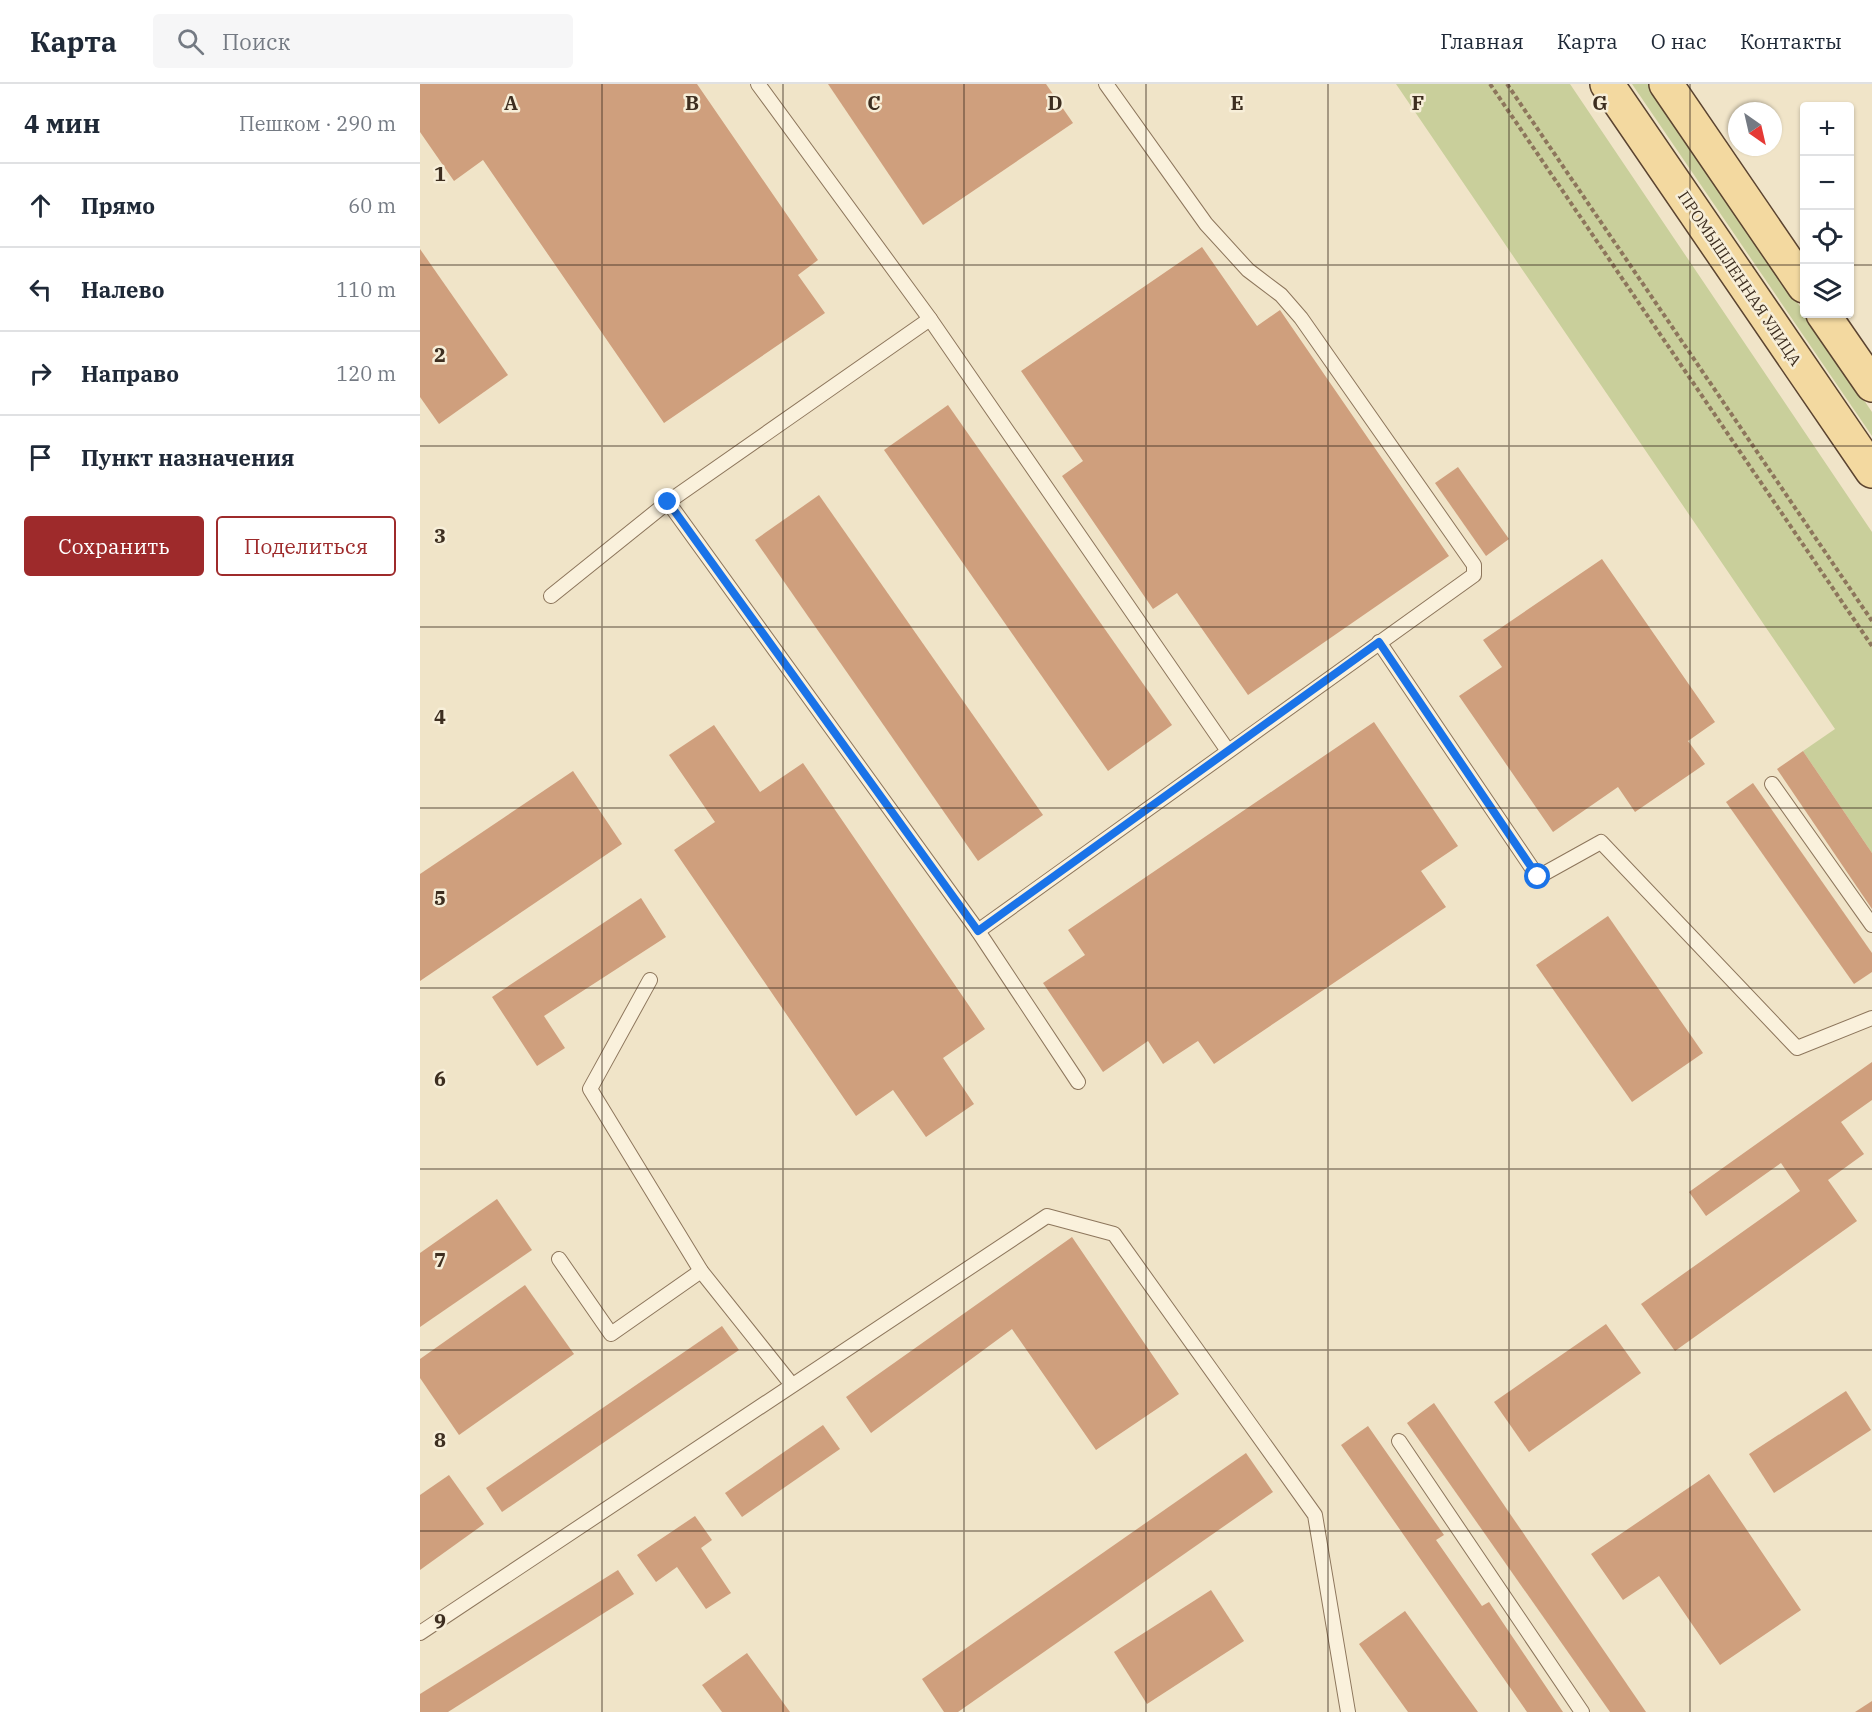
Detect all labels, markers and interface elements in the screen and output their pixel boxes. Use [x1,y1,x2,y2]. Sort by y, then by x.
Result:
search box [153,14,573,68]
text: Карта [30,23,117,60]
icon: search [174,25,207,58]
text: Поиск [222,27,290,56]
text: Главная [1440,27,1524,55]
text: Карта [1557,27,1618,55]
text: О нас [1651,27,1707,55]
text: Контакты [1740,27,1842,55]
text: A [504,89,518,116]
text: B [685,89,699,116]
text: C [867,89,881,116]
text: D [1047,89,1063,116]
text: E [1230,89,1244,116]
text: F [1412,89,1424,116]
text: G [1592,89,1608,116]
north arrow [1728,102,1782,156]
map controls [1800,102,1854,318]
button: + [1800,102,1854,156]
text: 4 мин [24,106,100,140]
text: Пешком · 290 m [239,110,396,137]
button: − [1800,156,1854,210]
text: 1 [434,160,446,187]
street label: ПРОМЫШЛЕННАЯ УЛИЦА [1674,187,1806,369]
icon: ahead [24,189,57,222]
text: Прямо [81,191,155,220]
text: 60 m [348,192,396,219]
button: locate [1800,210,1854,264]
button: layers [1800,264,1854,318]
icon: left [24,273,57,306]
text: Налево [81,275,165,304]
text: 110 m [336,276,396,303]
text: 2 [434,341,446,368]
icon: right [24,357,57,390]
text: Направо [81,359,179,388]
text: 120 m [336,360,396,387]
icon: arrive [24,441,57,474]
text: Пункт назначения [81,443,295,472]
route end [654,488,680,514]
button: Сохранить [24,516,204,576]
button: Поделиться [216,516,396,576]
text: 3 [434,522,446,549]
text: 4 [434,703,446,730]
route start [1524,863,1550,889]
text: 5 [434,884,446,911]
text: 6 [434,1065,446,1092]
text: 7 [434,1246,446,1273]
text: 8 [434,1426,446,1453]
text: 9 [434,1607,446,1634]

